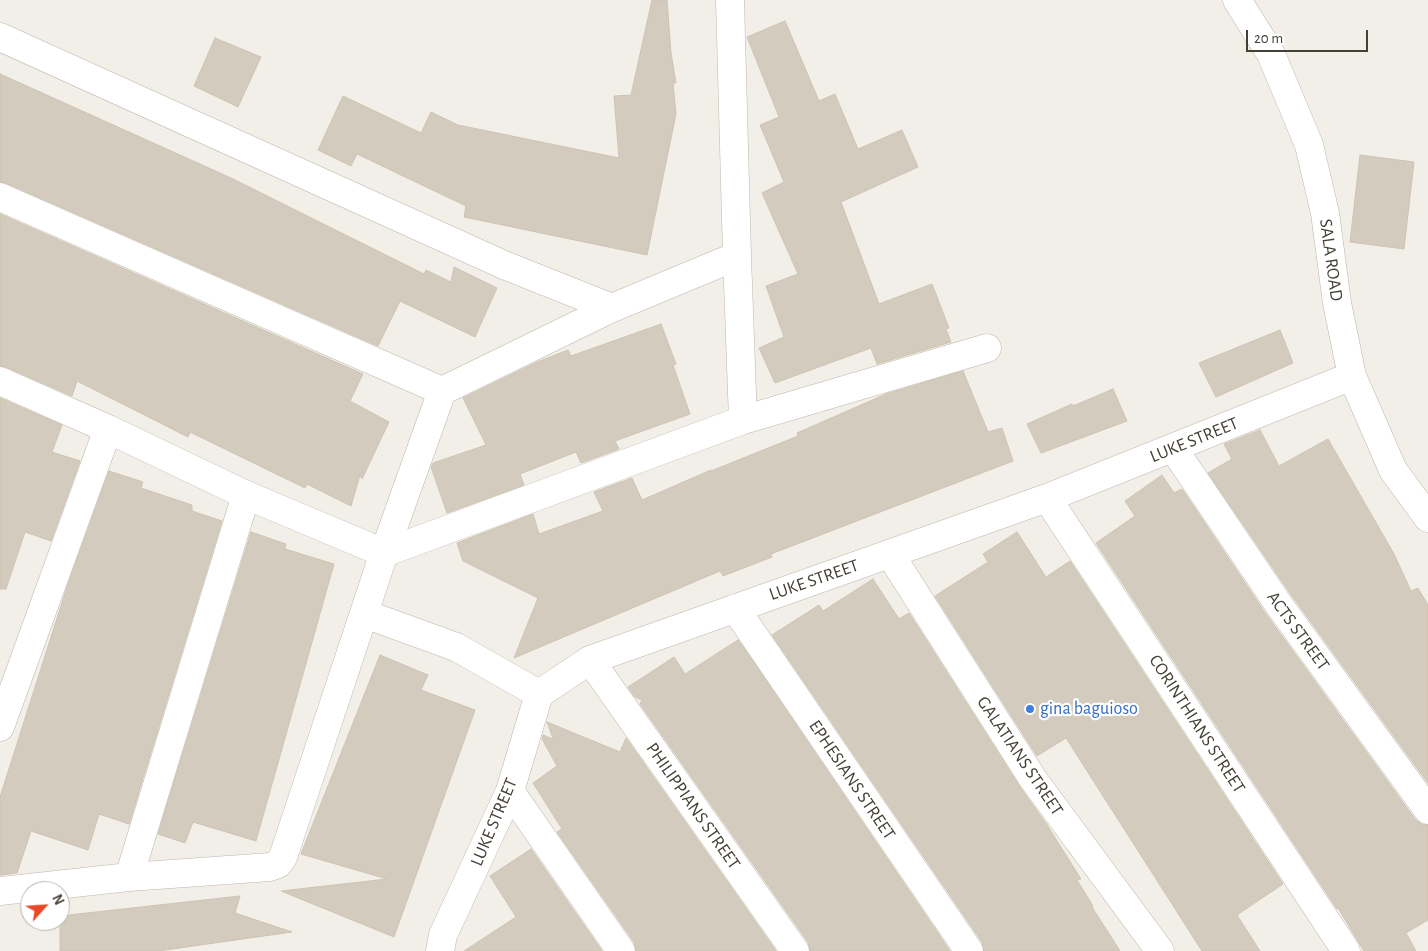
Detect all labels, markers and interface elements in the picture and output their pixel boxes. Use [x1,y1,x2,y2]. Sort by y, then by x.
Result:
scale bar [1248,20,1370,52]
text: 20 m [1254,31,1283,46]
street label: SALA ROAD [1315,218,1347,302]
street label: LUKE STREET [1147,412,1241,468]
street label: LUKE STREET [766,555,862,605]
street label: ACTS STREET [1262,587,1334,675]
street label: CORINTHIANS STREET [1144,651,1250,797]
street label: GALATIANS STREET [972,692,1068,820]
place label: gina baguioso [1040,698,1138,720]
marker: gina baguioso [1024,703,1036,715]
street label: EPHESIANS STREET [804,716,900,844]
street label: PHILIPPIANS STREET [641,738,745,874]
street label: LUKE STREET [466,775,522,869]
north arrow [20,881,70,931]
text: N [49,892,66,907]

